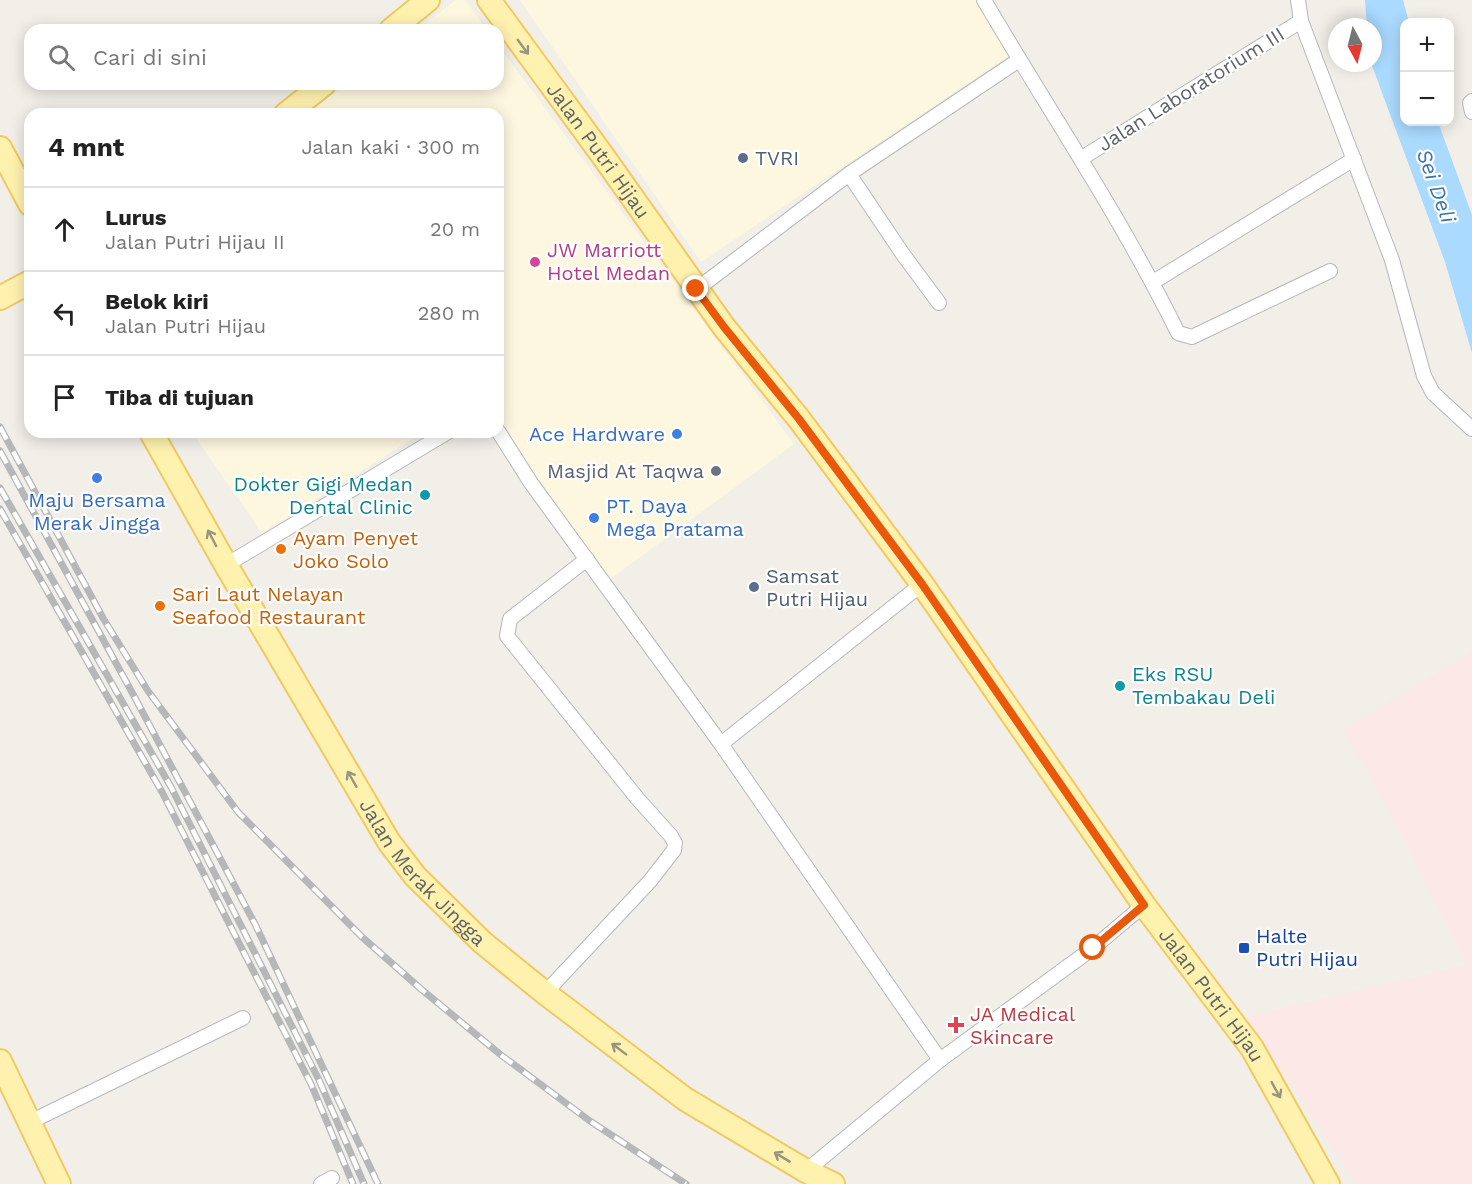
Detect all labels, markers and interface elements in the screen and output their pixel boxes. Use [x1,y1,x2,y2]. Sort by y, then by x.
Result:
north arrow [1328,18,1382,72]
map controls [1400,18,1454,126]
button: + [1400,18,1454,72]
street label: Jalan Laboratorium III [1093,22,1289,156]
search box [24,24,504,90]
one-way arrow [517,39,530,55]
icon: search [45,41,78,74]
text: Cari di sini [93,45,207,70]
button: − [1400,72,1454,126]
street label: Jalan Putri Hijau [541,78,655,223]
text: 4 mnt [48,132,124,162]
text: Jalan kaki · 300 m [301,135,480,159]
place label: TVRI [755,146,799,170]
water label: Sei Deli [1412,146,1462,227]
marker: TVRI [736,151,750,165]
text: Lurus [105,205,167,230]
icon: ahead [48,213,81,246]
text: 20 m [430,217,480,241]
text: Jalan Putri Hijau II [105,230,285,254]
place label: JW Marriott Hotel Medan [547,238,670,285]
marker: JW Marriott Hotel Medan [528,255,542,269]
route end [682,275,708,301]
text: Belok kiri [105,289,209,314]
icon: left [48,297,81,330]
text: 280 m [418,301,480,325]
text: Jalan Putri Hijau [105,314,266,338]
icon: arrive [48,381,81,414]
text: Tiba di tujuan [105,385,254,410]
place label: Ace Hardware [529,422,665,446]
marker: Ace Hardware [670,427,684,441]
place label: Masjid At Taqwa [547,459,704,483]
marker: Masjid At Taqwa [709,464,723,478]
marker: Maju Bersama Merak Jingga [90,471,104,485]
place label: Dokter Gigi Medan Dental Clinic [234,472,413,519]
place label: Maju Bersama Merak Jingga [28,488,166,535]
marker: Dokter Gigi Medan Dental Clinic [418,488,432,502]
place label: PT. Daya Mega Pratama [606,494,744,541]
marker: PT. Daya Mega Pratama [587,511,601,525]
place label: Ayam Penyet Joko Solo [293,526,419,573]
one-way arrow [206,530,218,547]
marker: Ayam Penyet Joko Solo [274,542,288,556]
place label: Samsat Putri Hijau [766,564,868,611]
marker: Samsat Putri Hijau [747,580,761,594]
place label: Sari Laut Nelayan Seafood Restaurant [172,582,366,629]
marker: Sari Laut Nelayan Seafood Restaurant [153,599,167,613]
place label: Eks RSU Tembakau Deli [1132,662,1275,709]
marker: Eks RSU Tembakau Deli [1113,679,1127,693]
one-way arrow [345,771,357,788]
street label: Jalan Merak Jingga [354,795,491,951]
street label: Jalan Putri Hijau [1154,923,1269,1066]
place label: Halte Putri Hijau [1256,924,1358,971]
route start [1079,934,1105,960]
marker: Halte Putri Hijau [1237,941,1251,955]
place label: JA Medical Skincare [970,1002,1075,1049]
marker: JA Medical Skincare [947,1016,965,1034]
one-way arrow [611,1043,627,1056]
one-way arrow [1271,1081,1282,1099]
one-way arrow [774,1150,791,1162]

